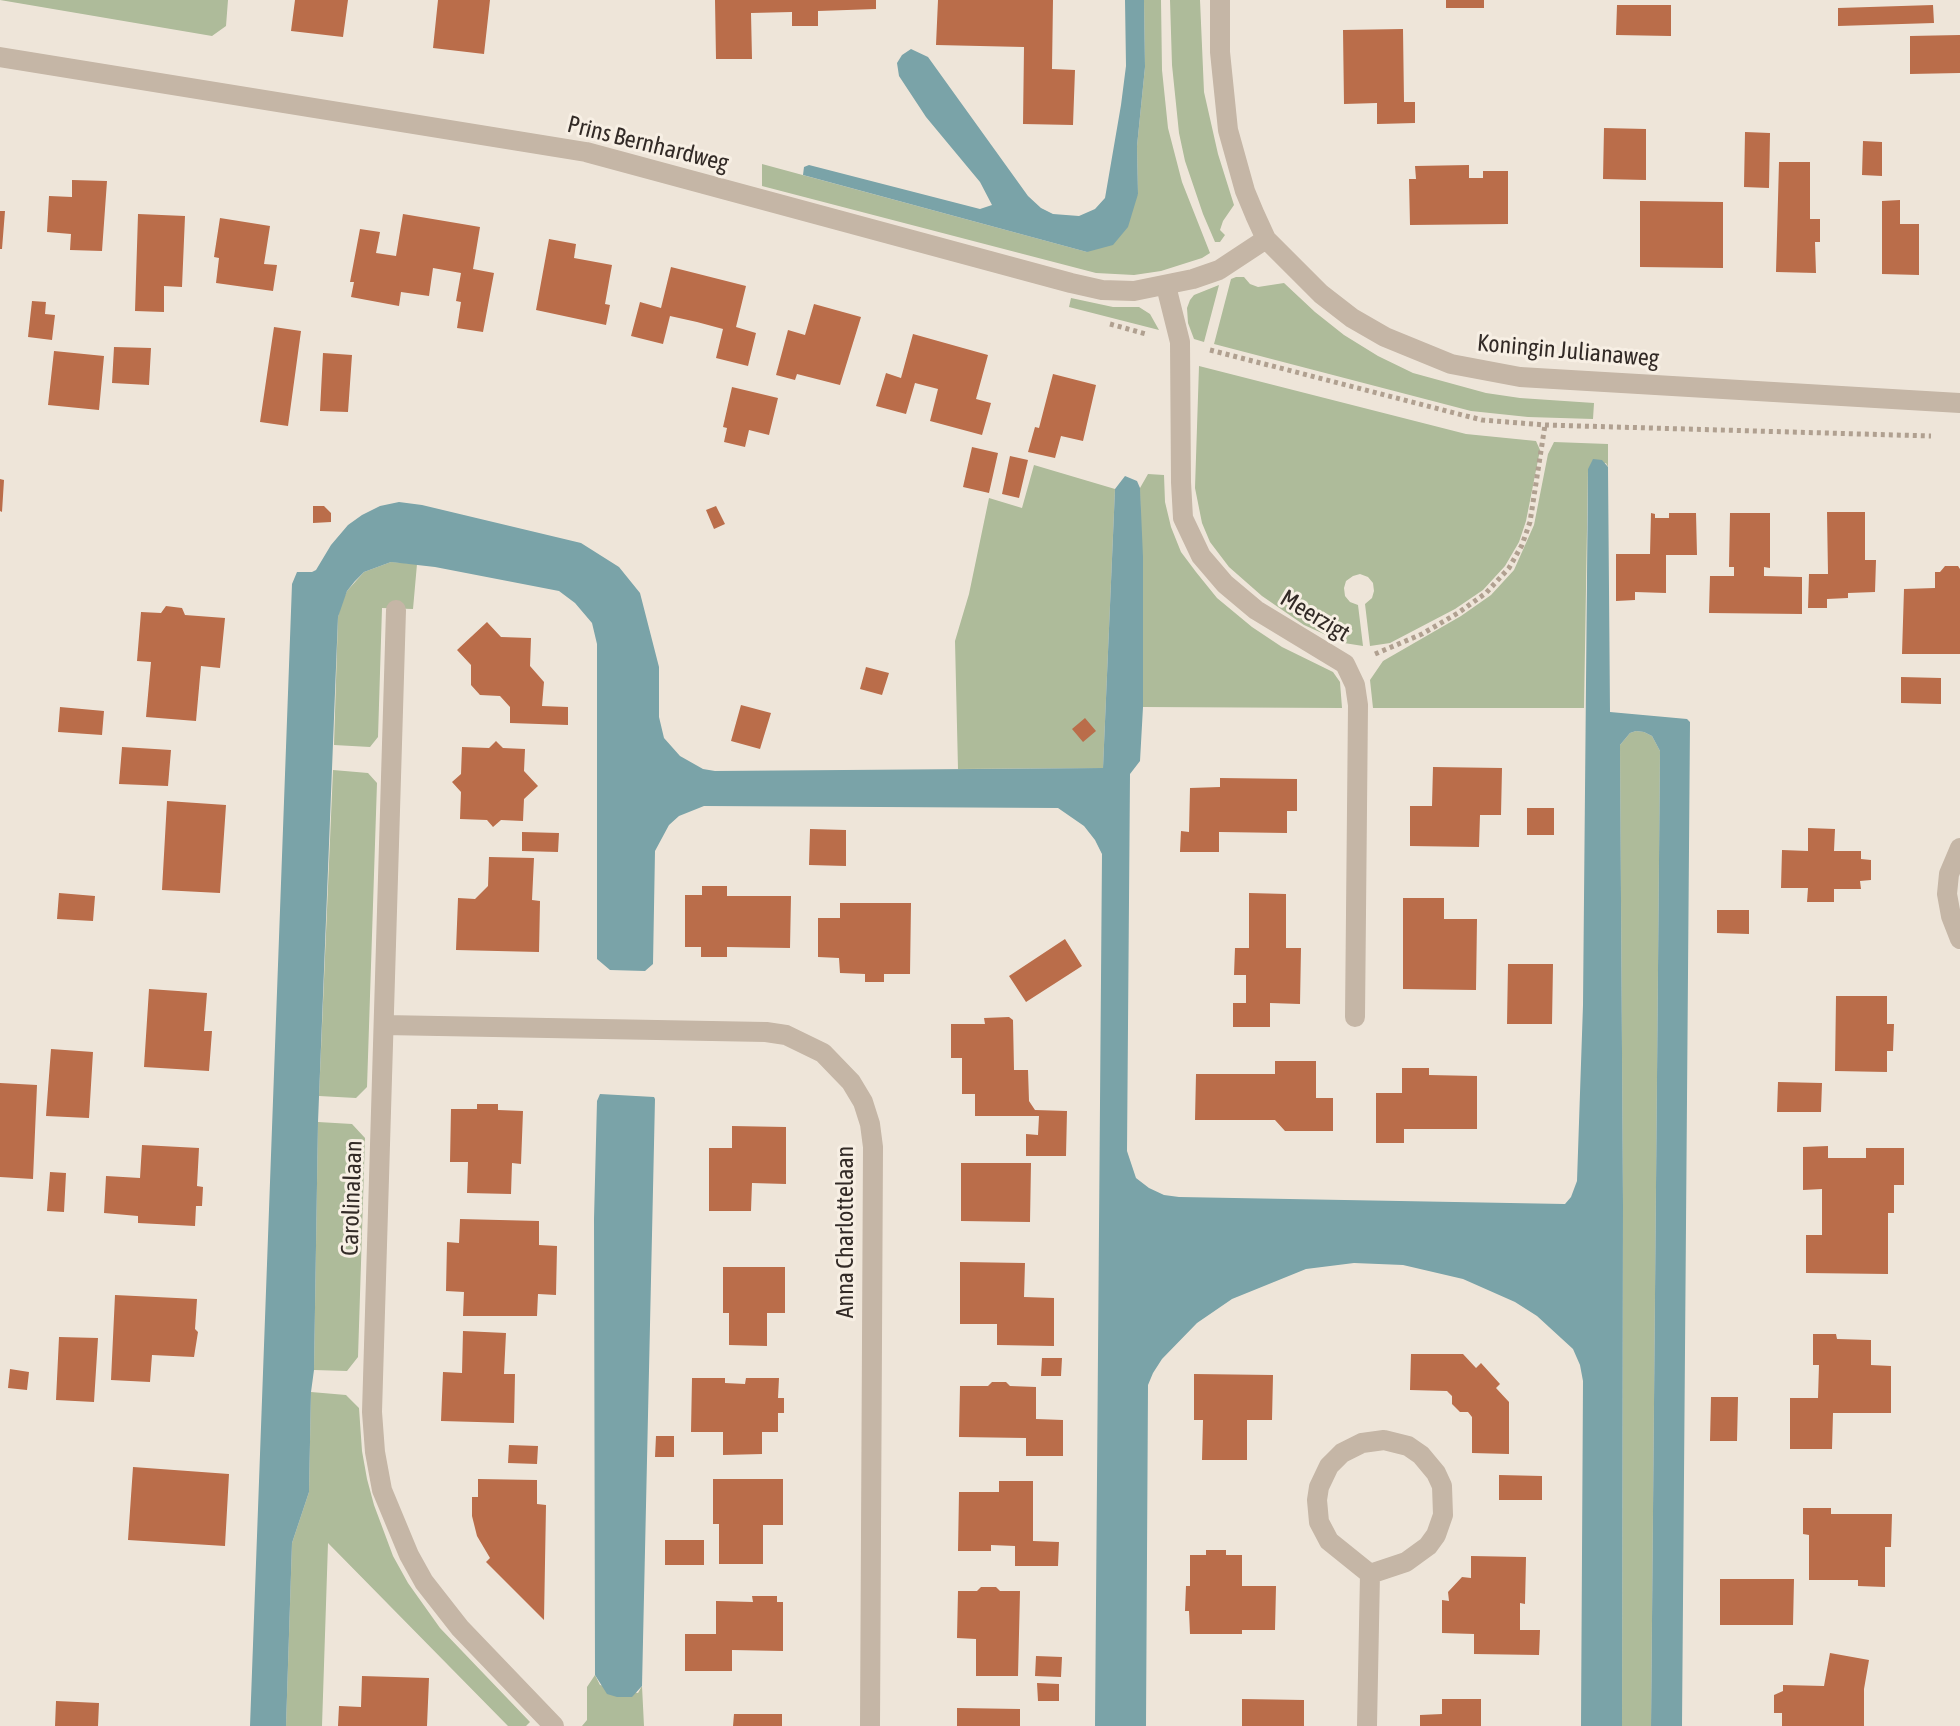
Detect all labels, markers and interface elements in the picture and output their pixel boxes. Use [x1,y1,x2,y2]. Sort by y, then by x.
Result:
street label: Prins Bernhardweg [564,110,732,178]
street label: Koningin Julianaweg [1476,329,1660,373]
street label: Meerzigt [1275,584,1355,648]
street label: Carolinalaan [336,1140,368,1256]
street label: Anna Charlottelaan [831,1146,859,1318]

